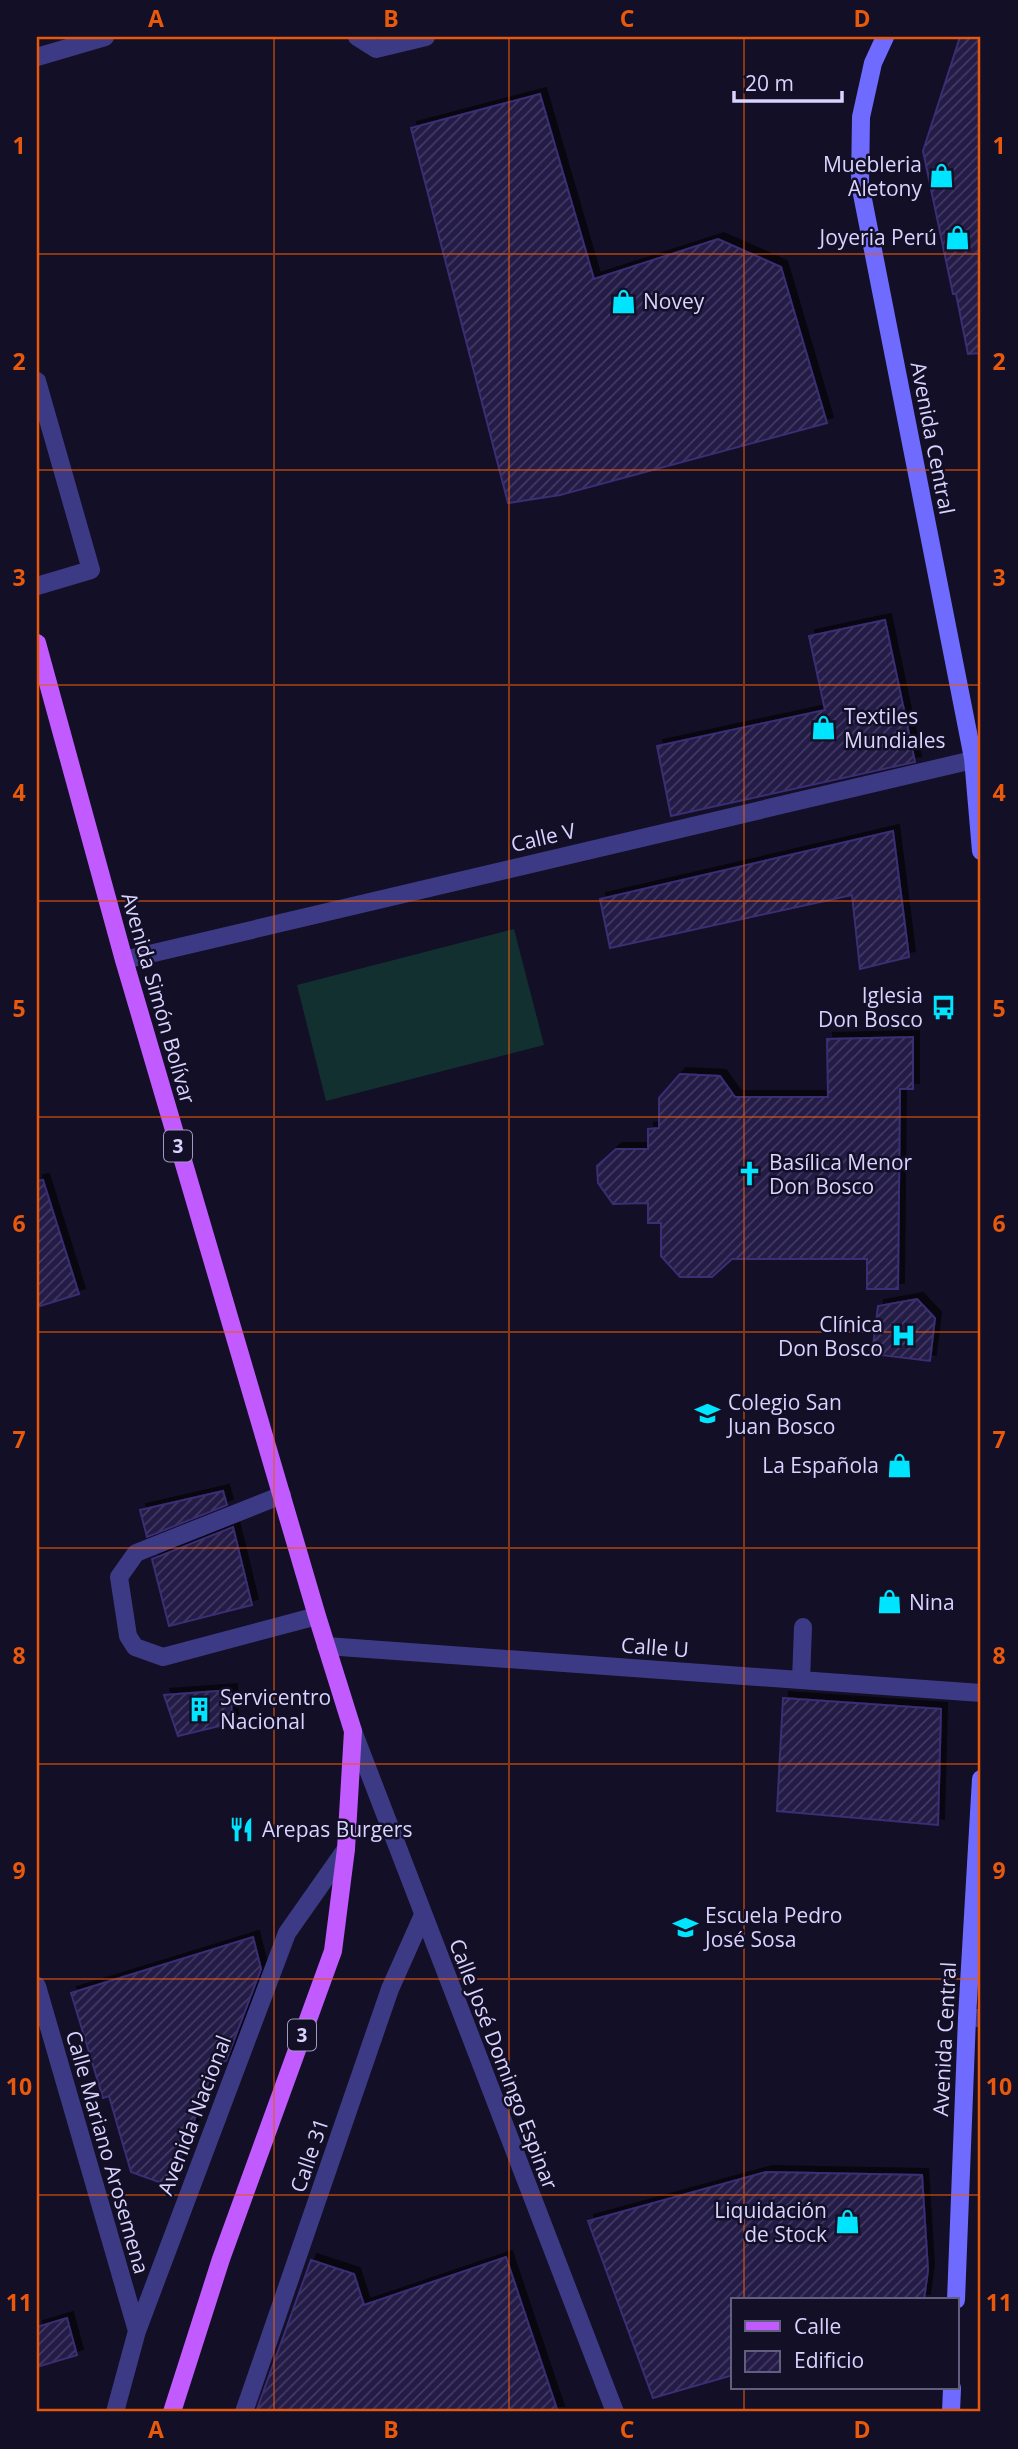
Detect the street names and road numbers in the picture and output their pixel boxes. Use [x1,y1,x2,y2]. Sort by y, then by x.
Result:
street label: Avenida Central [905,359,961,517]
street label: Calle V [508,816,578,858]
street label: Avenida Simón Bolívar [115,889,203,1107]
road number: 3 [164,1130,192,1162]
street label: Calle U [620,1631,690,1663]
street label: Calle José Domingo Espinar [443,1935,565,2194]
street label: Avenida Central [926,1961,962,2117]
road number: 3 [288,2020,316,2050]
street label: Calle Mariano Arosemena [60,2027,156,2277]
street label: Avenida Nacional [151,2031,237,2199]
street label: Calle 31 [283,2114,335,2196]

